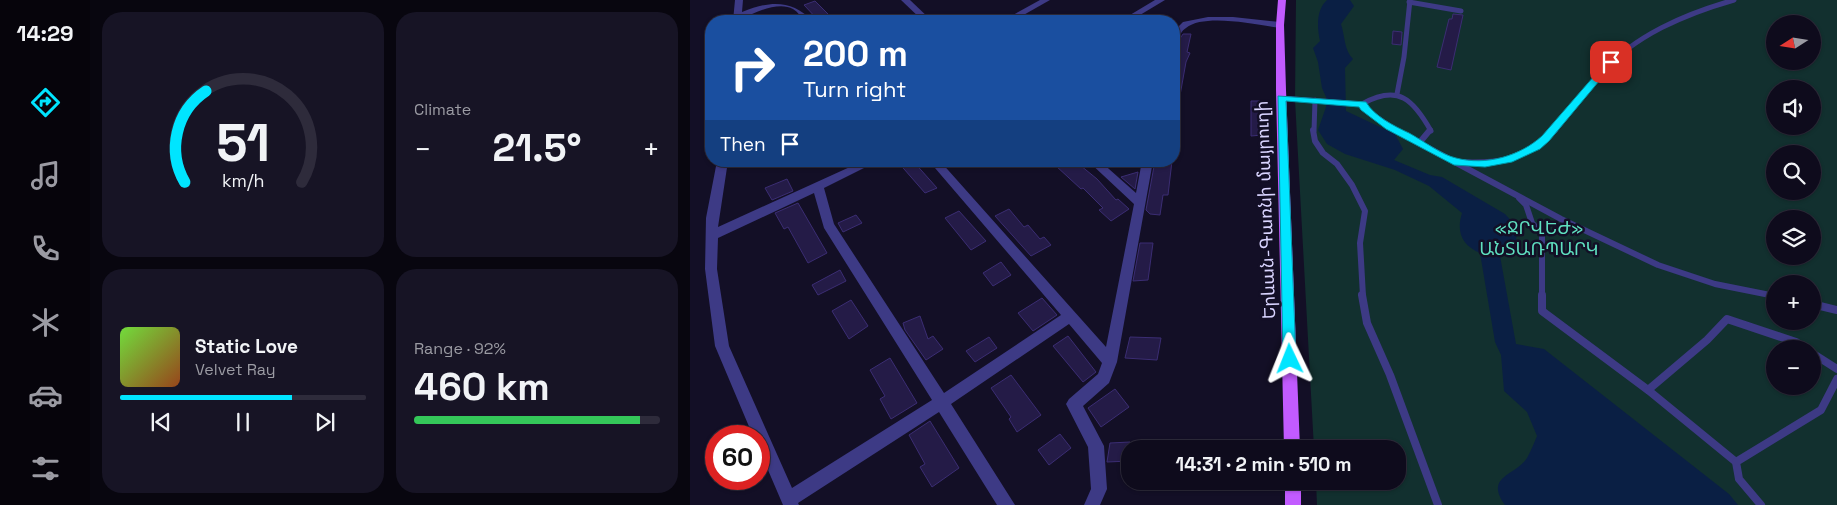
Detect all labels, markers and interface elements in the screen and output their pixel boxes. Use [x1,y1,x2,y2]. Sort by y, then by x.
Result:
north arrow [1766,15,1821,70]
map controls [1766,15,1821,395]
text: 14:29 [16,19,74,47]
text: 200 m [803,32,908,76]
icon: right [720,35,785,100]
pin [1590,41,1632,83]
icon: arrive [1597,48,1625,76]
text: Turn right [803,75,906,103]
button: sound [1766,80,1821,135]
icon: directions [28,85,63,120]
text: Climate [414,99,471,120]
street label: Երևան-Գառնի մայրուղի [1250,100,1280,320]
text: 51 [216,110,270,176]
text: 21.5° [493,124,581,172]
icon: arrive [776,130,804,158]
text: − [414,131,431,167]
text: + [643,131,660,167]
text: Then [720,132,766,157]
button: search [1766,145,1821,200]
icon: music [28,158,63,193]
text: km/h [222,169,264,192]
button: layers [1766,210,1821,265]
park label: «ՋՐՎԵԺ» ԱՆՏԱՌՊԱՐԿ [1479,216,1599,260]
icon: phone [28,231,63,266]
button: + [1766,275,1821,330]
icon: climate [28,305,63,340]
position arrow [1263,332,1315,384]
text: Static Love [195,334,298,359]
text: Range · 92% [414,338,506,359]
button: − [1766,340,1821,395]
text: Velvet Ray [195,359,276,380]
text: 460 km [414,363,550,411]
icon: car [28,378,63,413]
icon: previous [147,408,175,436]
icon: pause [229,408,257,436]
icon: next [311,408,339,436]
speed limit sign: 60 [705,425,770,490]
icon: filters [28,451,63,486]
text: 14:31 · 2 min · 510 m [1176,452,1351,477]

